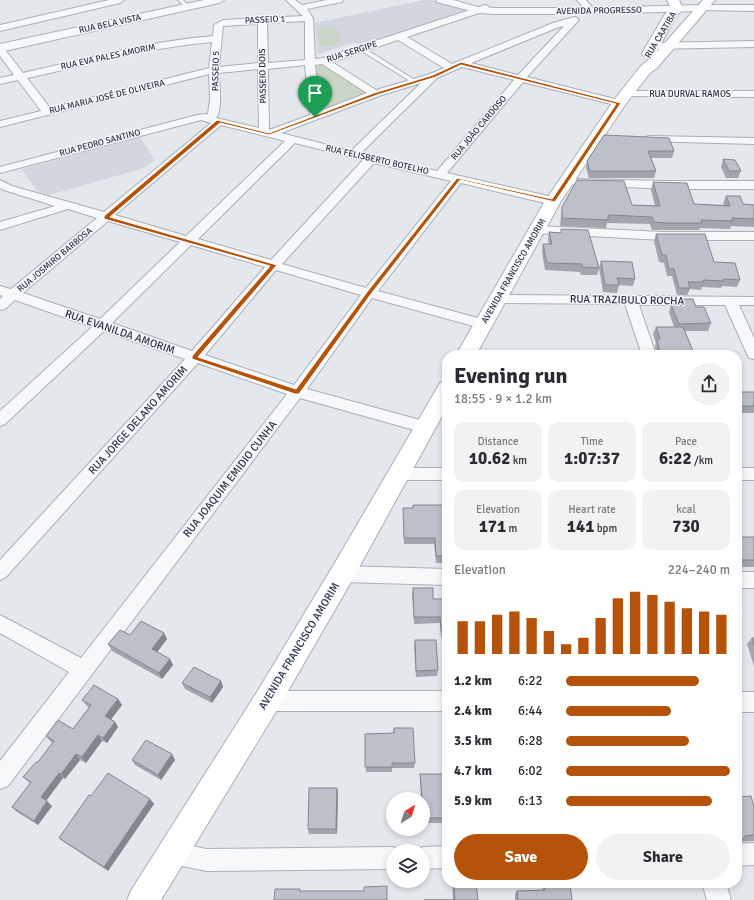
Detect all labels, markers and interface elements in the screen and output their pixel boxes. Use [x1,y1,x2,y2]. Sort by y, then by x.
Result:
street label: AVENIDA PROGRESSO [556,5,642,17]
street label: RUA CAATIBA [643,9,679,60]
street label: RUA BELA VISTA [78,12,143,36]
street label: PASSEIO 1 [244,13,286,27]
street label: RUA SERGIPE [325,39,379,65]
street label: RUA EVA PALES AMORIM [60,42,156,72]
street label: PASSEIO DOIS [257,48,269,104]
street label: PASSEIO 5 [210,50,222,91]
street label: RUA MARIA JOSÉ DE OLIVEIRA [48,75,166,117]
pin [298,76,332,117]
icon: arrive [304,82,326,104]
street label: RUA DURVAL RAMOS [649,89,731,100]
street label: RUA JOÃO CARDOSO [448,93,509,162]
street label: RUA PEDRO SANTINO [58,127,142,159]
street label: RUA FELISBERTO BOTELHO [324,143,430,177]
street label: AVENIDA FRANCISCO AMORIM [479,217,549,325]
street label: RUA JOSMIRO BARBOSA [15,225,95,295]
street label: RUA TRAZIBULO ROCHA [570,293,685,308]
street label: RUA EVANILDA AMORIM [63,307,177,357]
text: Evening run [454,362,568,389]
street label: RUA JORGE DELANO AMORIM [86,363,190,477]
button: share [688,363,730,405]
text: 18:55 · 9 × 1.2 km [454,391,552,407]
street label: RUA JOAQUIM EMIDIO CUNHA [180,418,280,540]
text: Distance [478,435,518,448]
text: Time [581,435,603,448]
text: Pace [675,435,697,448]
text: 10.62 [469,448,510,469]
text: 1:07:37 [564,448,620,469]
text: 6:22 [659,448,692,469]
text: km [510,454,527,467]
text: /km [692,454,713,467]
text: Elevation [476,503,520,516]
text: Heart rate [568,503,616,516]
text: kcal [676,503,696,516]
text: 171 [479,516,506,537]
text: 141 [567,516,594,537]
text: 730 [672,516,700,537]
text: m [506,522,517,535]
text: bpm [594,522,617,535]
text: Elevation [454,562,506,578]
text: 224–240 m [668,562,730,578]
street label: AVENIDA FRANCISCO AMORIM [256,580,342,712]
text: 1.2 km [454,673,492,689]
text: 6:22 [518,673,543,689]
text: 2.4 km [454,703,492,719]
text: 6:44 [518,703,543,719]
text: 3.5 km [454,733,492,749]
text: 6:28 [518,733,543,749]
text: 4.7 km [454,763,492,779]
text: 6:02 [518,763,543,779]
north arrow [386,792,430,836]
map controls [386,792,430,888]
text: 5.9 km [454,793,492,809]
text: 6:13 [518,793,543,809]
button: Save [454,834,588,880]
button: Share [596,834,730,880]
button: layers [386,844,430,888]

